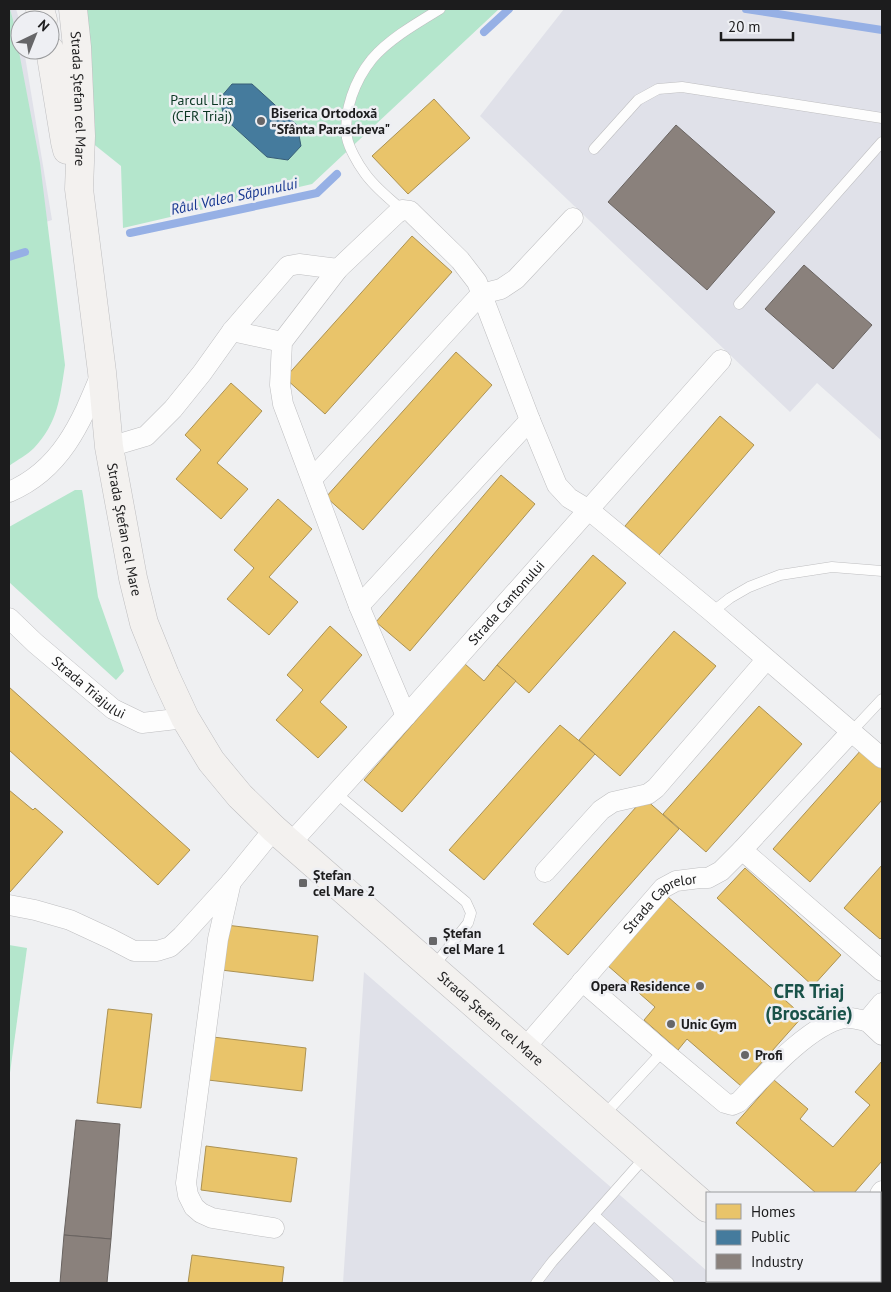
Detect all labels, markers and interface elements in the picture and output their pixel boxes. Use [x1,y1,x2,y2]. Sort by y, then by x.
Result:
north arrow [10,10,60,60]
scale bar [721,10,794,42]
text: N [34,16,53,35]
text: 20 m [728,17,761,36]
street label: Strada Ștefan cel Mare [66,30,90,167]
park label: Parcul Lira (CFR Triaj) [170,91,234,125]
place label: Biserica Ortodoxă "Sfânta Parascheva" [271,104,390,138]
marker: Biserica Ortodoxă "Sfânta Parascheva" [255,115,267,127]
water label: Râul Valea Săpunului [169,173,300,219]
street label: Strada Ștefan cel Mare [103,461,146,598]
street label: Strada Cantonului [464,557,549,649]
street label: Strada Triajului [48,652,128,723]
place label: Ștefan cel Mare 2 [313,866,375,900]
street label: Strada Caprelor [619,869,698,937]
marker: Ștefan cel Mare 2 [297,877,309,889]
place label: Ștefan cel Mare 1 [443,924,505,958]
marker: Ștefan cel Mare 1 [427,935,439,947]
street label: Strada Ștefan cel Mare [434,967,547,1070]
place label: Opera Residence [591,977,690,995]
district label: CFR Triaj (Broscărie) [765,979,853,1025]
marker: Opera Residence [694,980,706,992]
place label: Unic Gym [681,1015,737,1033]
marker: Unic Gym [665,1018,677,1030]
place label: Profi [755,1046,783,1064]
marker: Profi [739,1049,751,1061]
legend [706,1192,881,1282]
text: Homes [751,1202,795,1221]
text: Public [751,1227,790,1246]
text: Industry [751,1252,803,1271]

